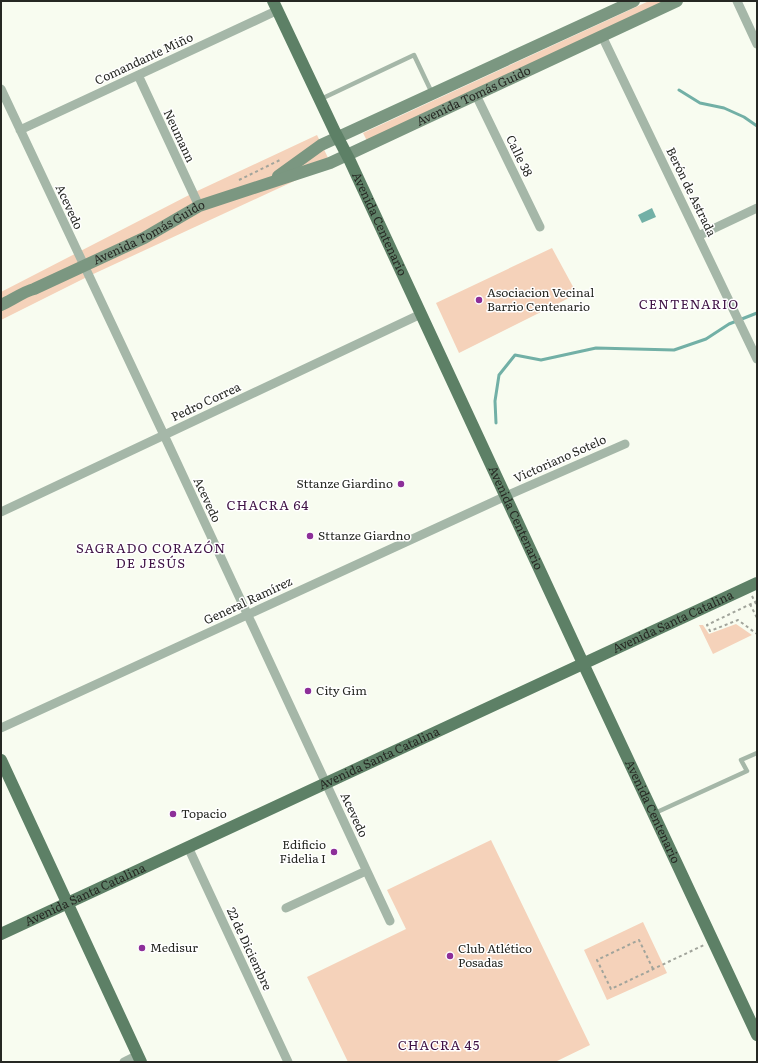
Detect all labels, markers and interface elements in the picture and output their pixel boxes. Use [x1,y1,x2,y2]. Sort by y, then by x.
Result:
street label: Comandante Miño [91,27,196,89]
street label: Avenida Tomás Guido [413,61,533,130]
street label: Neumann [160,106,200,165]
street label: Calle 38 [502,132,538,180]
street label: Berón de Astrada [662,144,722,240]
street label: Avenida Centenario [348,169,412,279]
street label: Acevedo [52,181,88,232]
street label: Avenida Tomás Guido [90,195,207,269]
place label: Asociacion Vecinal Barrio Centenario [487,283,594,315]
district label: CENTENARIO [639,294,739,313]
marker: Asociacion Vecinal Barrio Centenario [474,295,484,305]
street label: Pedro Correa [168,377,244,425]
street label: Victoriano Sotelo [510,430,609,487]
street label: Avenida Centenario [485,462,548,572]
street label: Acevedo [190,474,226,525]
place label: Sttanze Giardino [296,474,393,492]
marker: Sttanze Giardino [396,479,406,489]
district label: CHACRA 64 [226,495,310,514]
place label: Sttanze Giardno [318,526,411,544]
marker: Sttanze Giardno [305,531,315,541]
district label: SAGRADO CORAZÓN DE JESÚS [76,538,226,572]
street label: General Ramírez [200,572,295,628]
street label: Avenida Santa Catalina [609,585,737,657]
place label: City Gim [316,681,367,699]
marker: City Gim [303,686,313,696]
street label: Avenida Santa Catalina [315,721,443,793]
street label: Avenida Centenario [621,756,685,866]
street label: Acevedo [337,789,373,840]
place label: Topacio [181,804,227,822]
marker: Topacio [168,809,178,819]
place label: Edificio Fidelia I [280,835,326,867]
marker: Edificio Fidelia I [329,847,339,857]
street label: Avenida Santa Catalina [21,858,149,930]
street label: 22 de Diciembre [223,904,277,993]
place label: Medisur [150,938,198,956]
place label: Club Atlético Posadas [458,939,532,971]
marker: Medisur [137,943,147,953]
marker: Club Atlético Posadas [445,951,455,961]
district label: CHACRA 45 [398,1035,480,1054]

